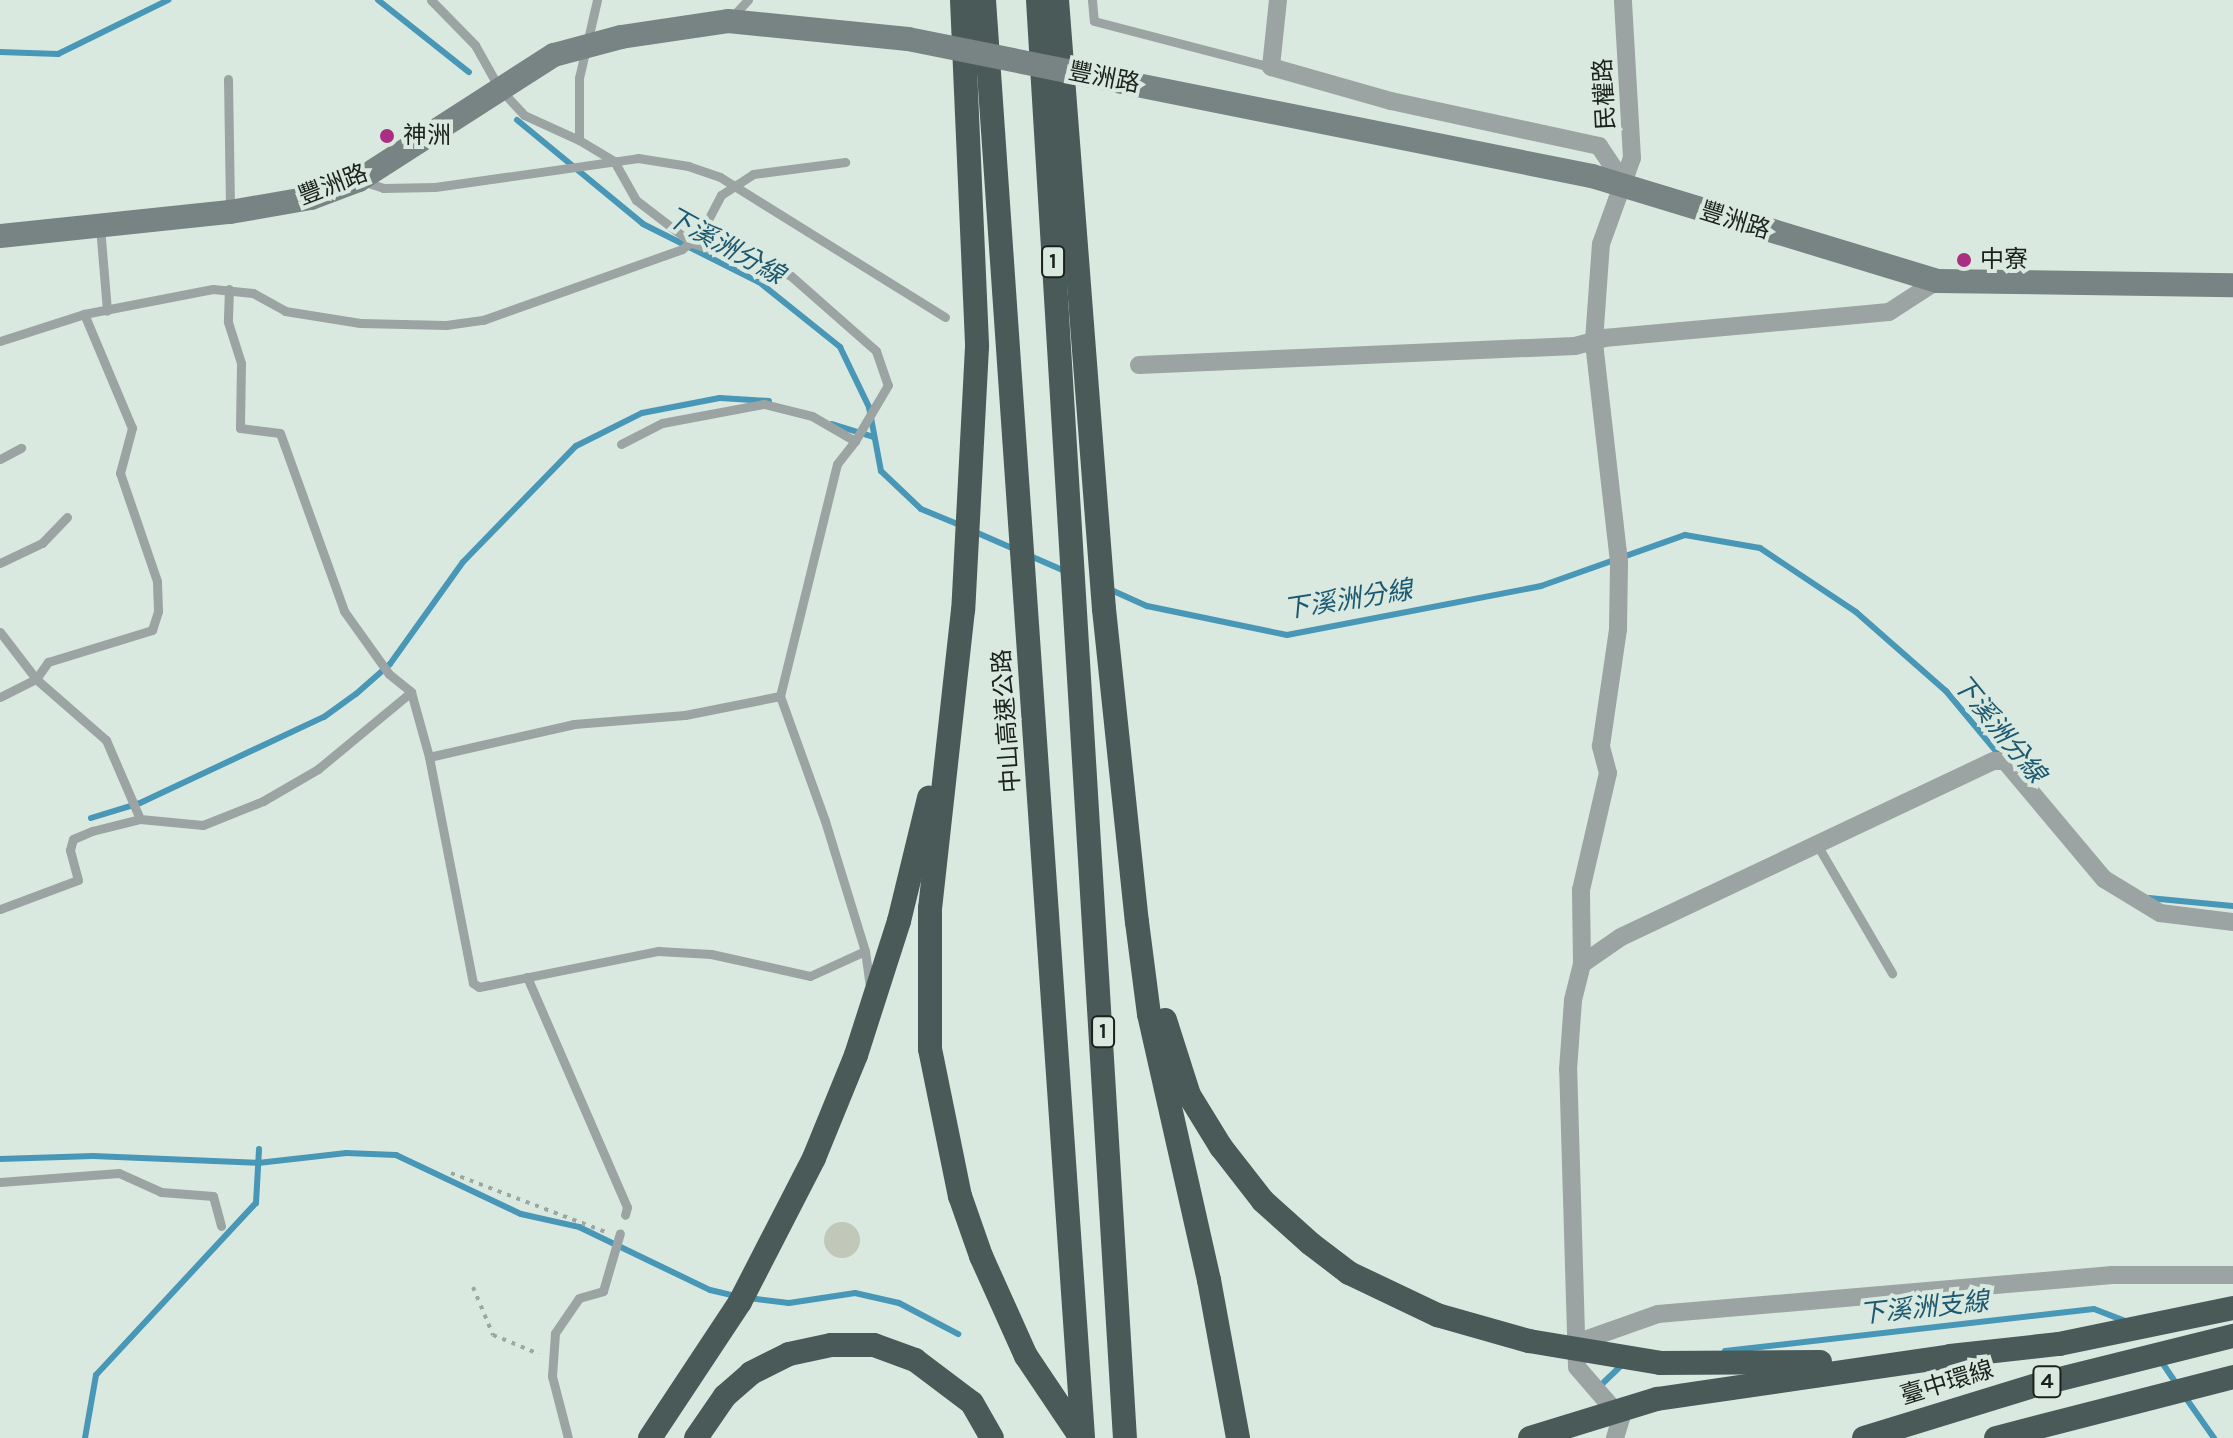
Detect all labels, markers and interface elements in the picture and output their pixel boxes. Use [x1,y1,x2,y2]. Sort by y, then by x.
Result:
street label: 豐洲路 [1066,57,1142,99]
street label: 民權路 [1589,57,1621,131]
place label: 神洲 [403,122,451,150]
marker: 神洲 [378,127,396,145]
street label: 豐洲路 [294,159,372,211]
street label: 豐洲路 [1696,197,1774,245]
water label: 下溪洲分線 [661,201,789,291]
road number: 1 [1041,244,1065,280]
place label: 中寮 [1980,246,2028,274]
marker: 中寮 [1955,251,1973,269]
water label: 下溪洲分線 [1281,574,1415,626]
street label: 中山高速公路 [988,648,1026,794]
water label: 下溪洲分線 [1946,669,2052,789]
road number: 1 [1091,1014,1115,1050]
water label: 下溪洲支線 [1858,1286,1990,1330]
street label: 臺中環線 [1897,1355,1997,1411]
road number: 4 [2031,1364,2063,1400]

